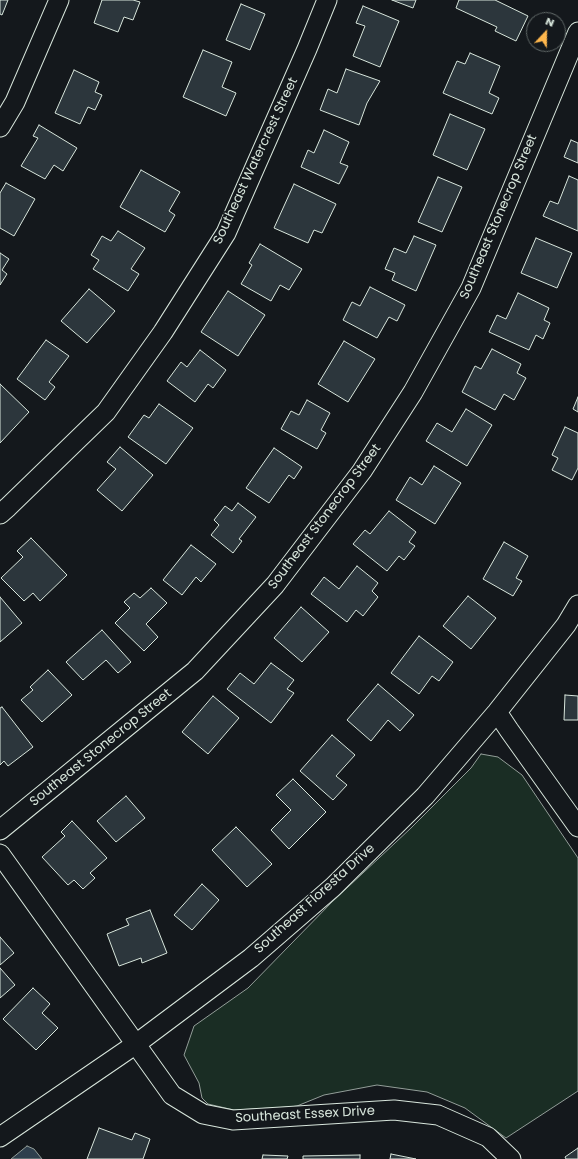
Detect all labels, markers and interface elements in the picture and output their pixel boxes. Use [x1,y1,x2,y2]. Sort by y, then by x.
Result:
north arrow [526,12,566,52]
text: N [543,13,557,31]
street label: Southeast Watercrest Street [210,75,302,247]
street label: Southeast Stonecrop Street [457,132,541,302]
street label: Southeast Stonecrop Street [265,441,385,593]
street label: Southeast Stonecrop Street [27,686,175,810]
street label: Southeast Floresta Drive [252,841,378,957]
street label: Southeast Essex Drive [235,1104,375,1126]

